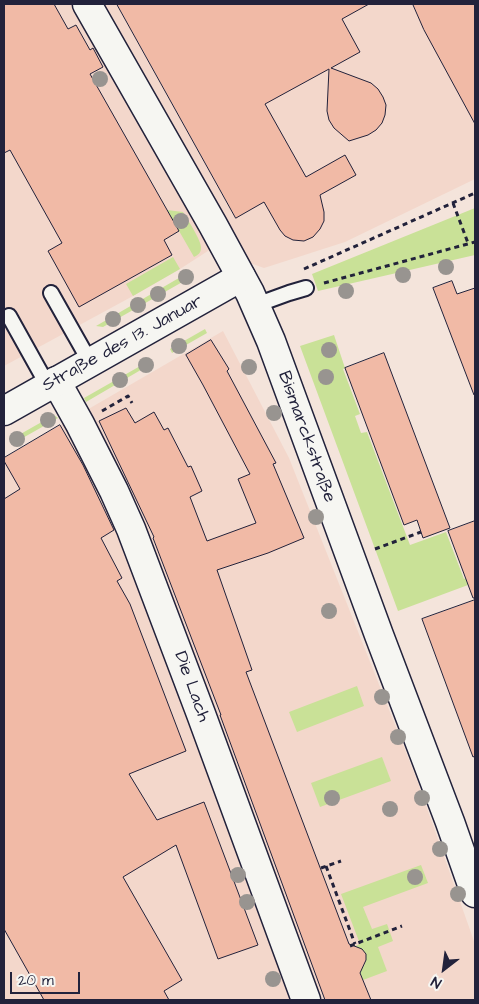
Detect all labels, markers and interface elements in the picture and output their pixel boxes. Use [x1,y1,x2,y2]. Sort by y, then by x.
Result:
street label: Straße des 13. Januar [39,291,207,397]
street label: Bismarckstraße [272,368,340,506]
street label: Die Lach [168,649,214,725]
north arrow [419,944,469,994]
scale bar [12,962,82,994]
text: 20 m [18,970,54,991]
text: N [428,971,445,993]

